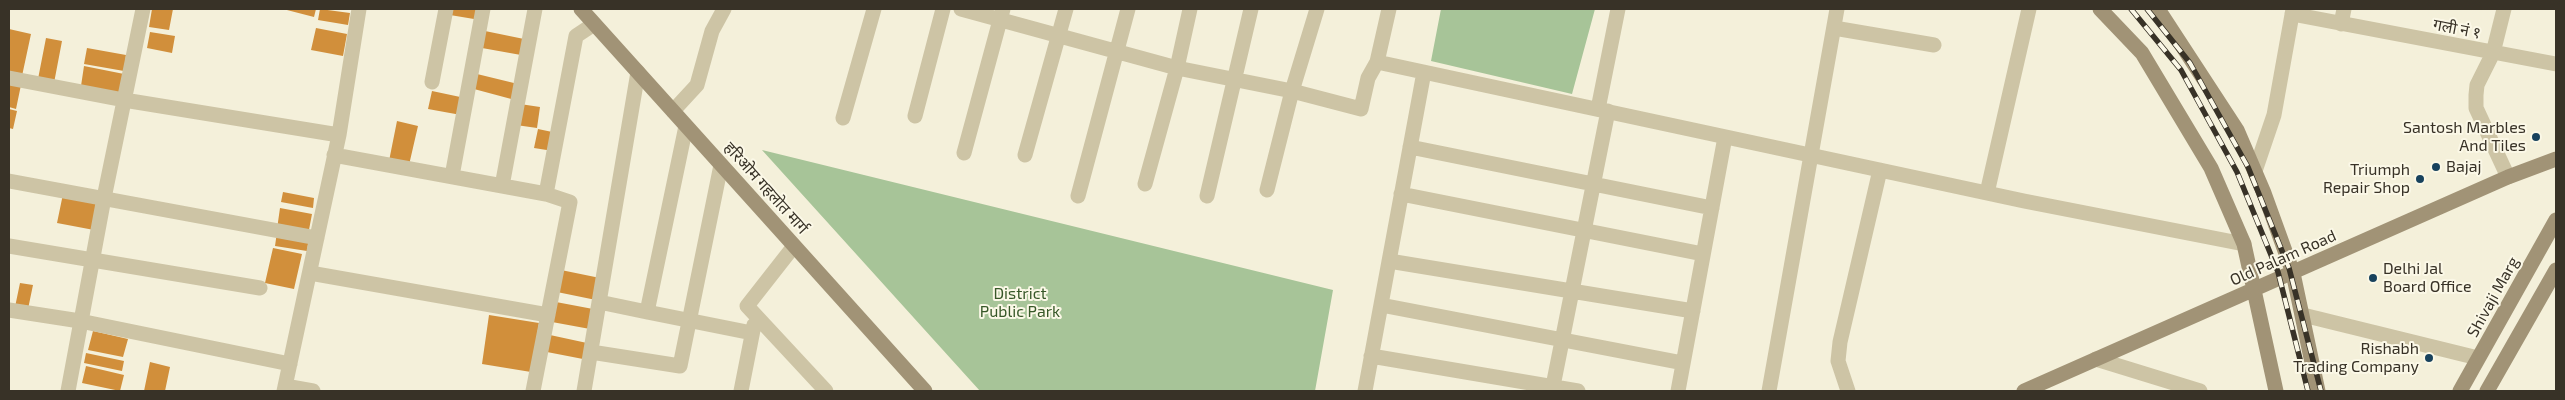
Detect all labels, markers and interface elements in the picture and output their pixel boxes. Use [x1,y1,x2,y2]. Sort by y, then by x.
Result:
street label: गली नं १ [2431,15,2483,43]
place label: Santosh Marbles And Tiles [2403,118,2526,156]
marker: Santosh Marbles And Tiles [2530,131,2542,143]
street label: हरिओम गहलोत मार्ग [720,138,812,238]
place label: Bajaj [2446,157,2481,177]
place label: Triumph Repair Shop [2323,160,2410,198]
marker: Bajaj [2430,161,2442,173]
marker: Triumph Repair Shop [2414,173,2426,185]
street label: Old Palam Road [2227,226,2339,290]
street label: Shivaji Marg [2463,253,2523,341]
place label: Delhi Jal Board Office [2383,259,2472,297]
marker: Delhi Jal Board Office [2367,272,2379,284]
park label: District Public Park [980,284,1060,322]
place label: Rishabh Trading Company [2293,339,2419,377]
marker: Rishabh Trading Company [2423,352,2435,364]

